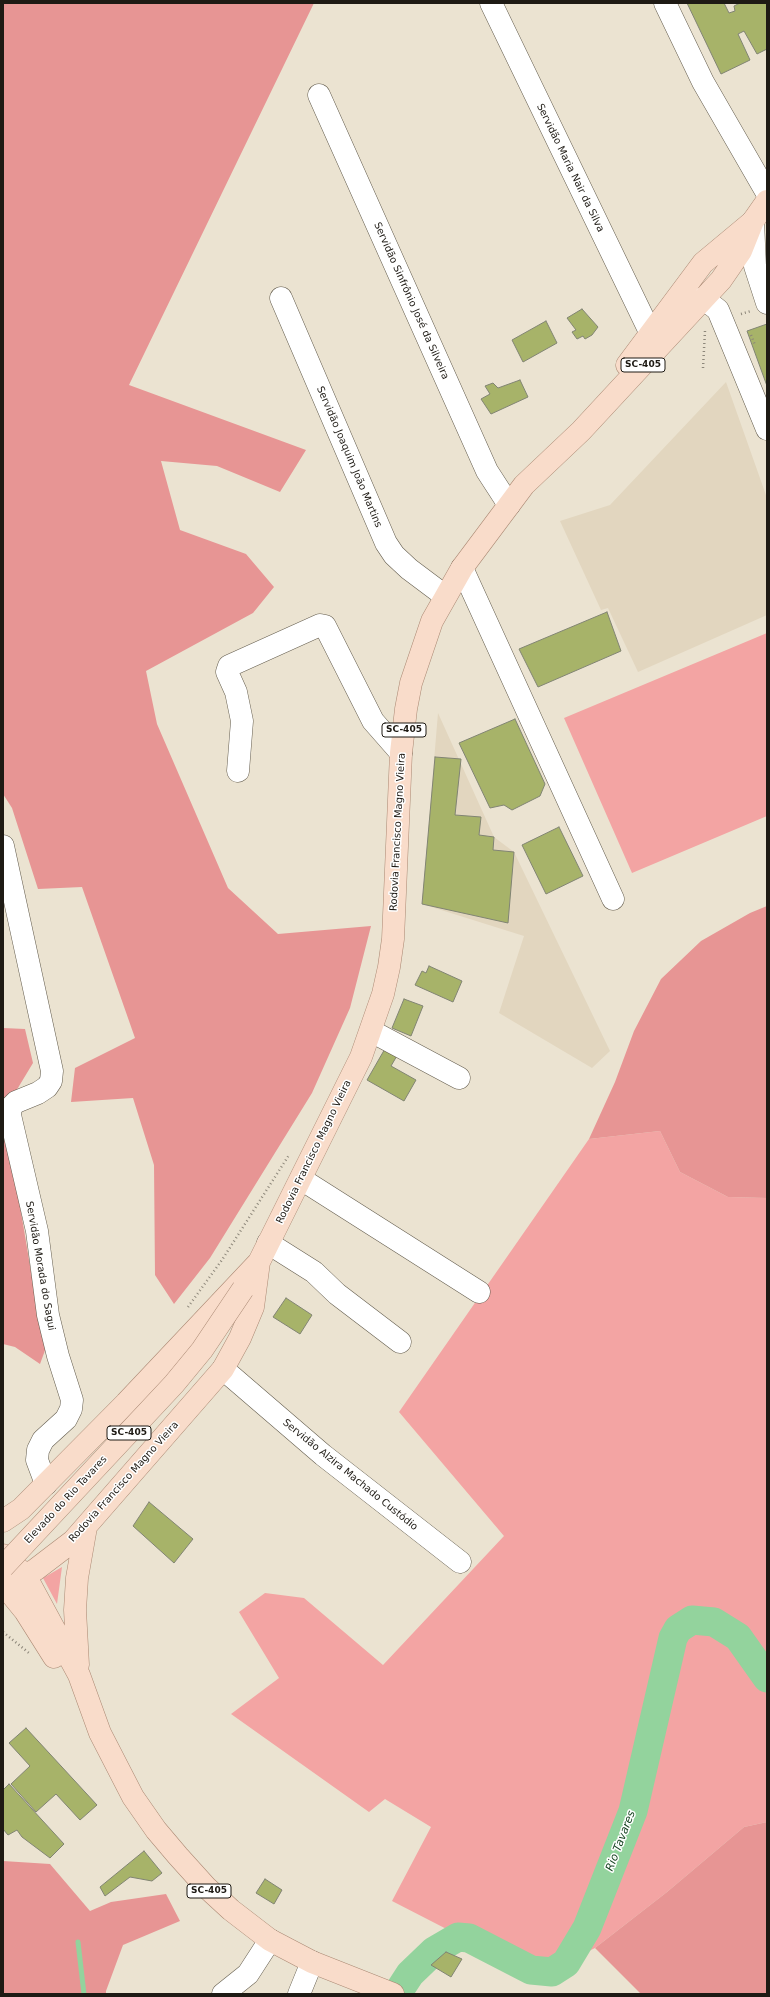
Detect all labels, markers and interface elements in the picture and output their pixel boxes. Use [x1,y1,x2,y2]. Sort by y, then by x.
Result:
street label: Servidão Maria Nair da Silva [534,102,606,234]
street label: Servidão Sinfrônio José da Silveira [371,221,451,381]
road number: SC-405 [621,358,665,372]
street label: Servidão Joaquim João Martins [314,385,384,529]
road number: SC-405 [382,723,426,737]
street label: Rodovia Francisco Magno Vieira [388,753,408,911]
street label: Rodovia Francisco Magno Vieira [274,1078,354,1226]
street label: Servidão Morada do Sagui [23,1200,57,1332]
street label: Servidão Alzira Machado Custódio [280,1417,420,1533]
street label: Rodovia Francisco Magno Vieira [67,1419,181,1545]
road number: SC-405 [107,1426,151,1440]
street label: Elevado do Rio Tavares [22,1454,110,1546]
water label: Rio Tavares [603,1809,639,1873]
road number: SC-405 [187,1884,231,1898]

